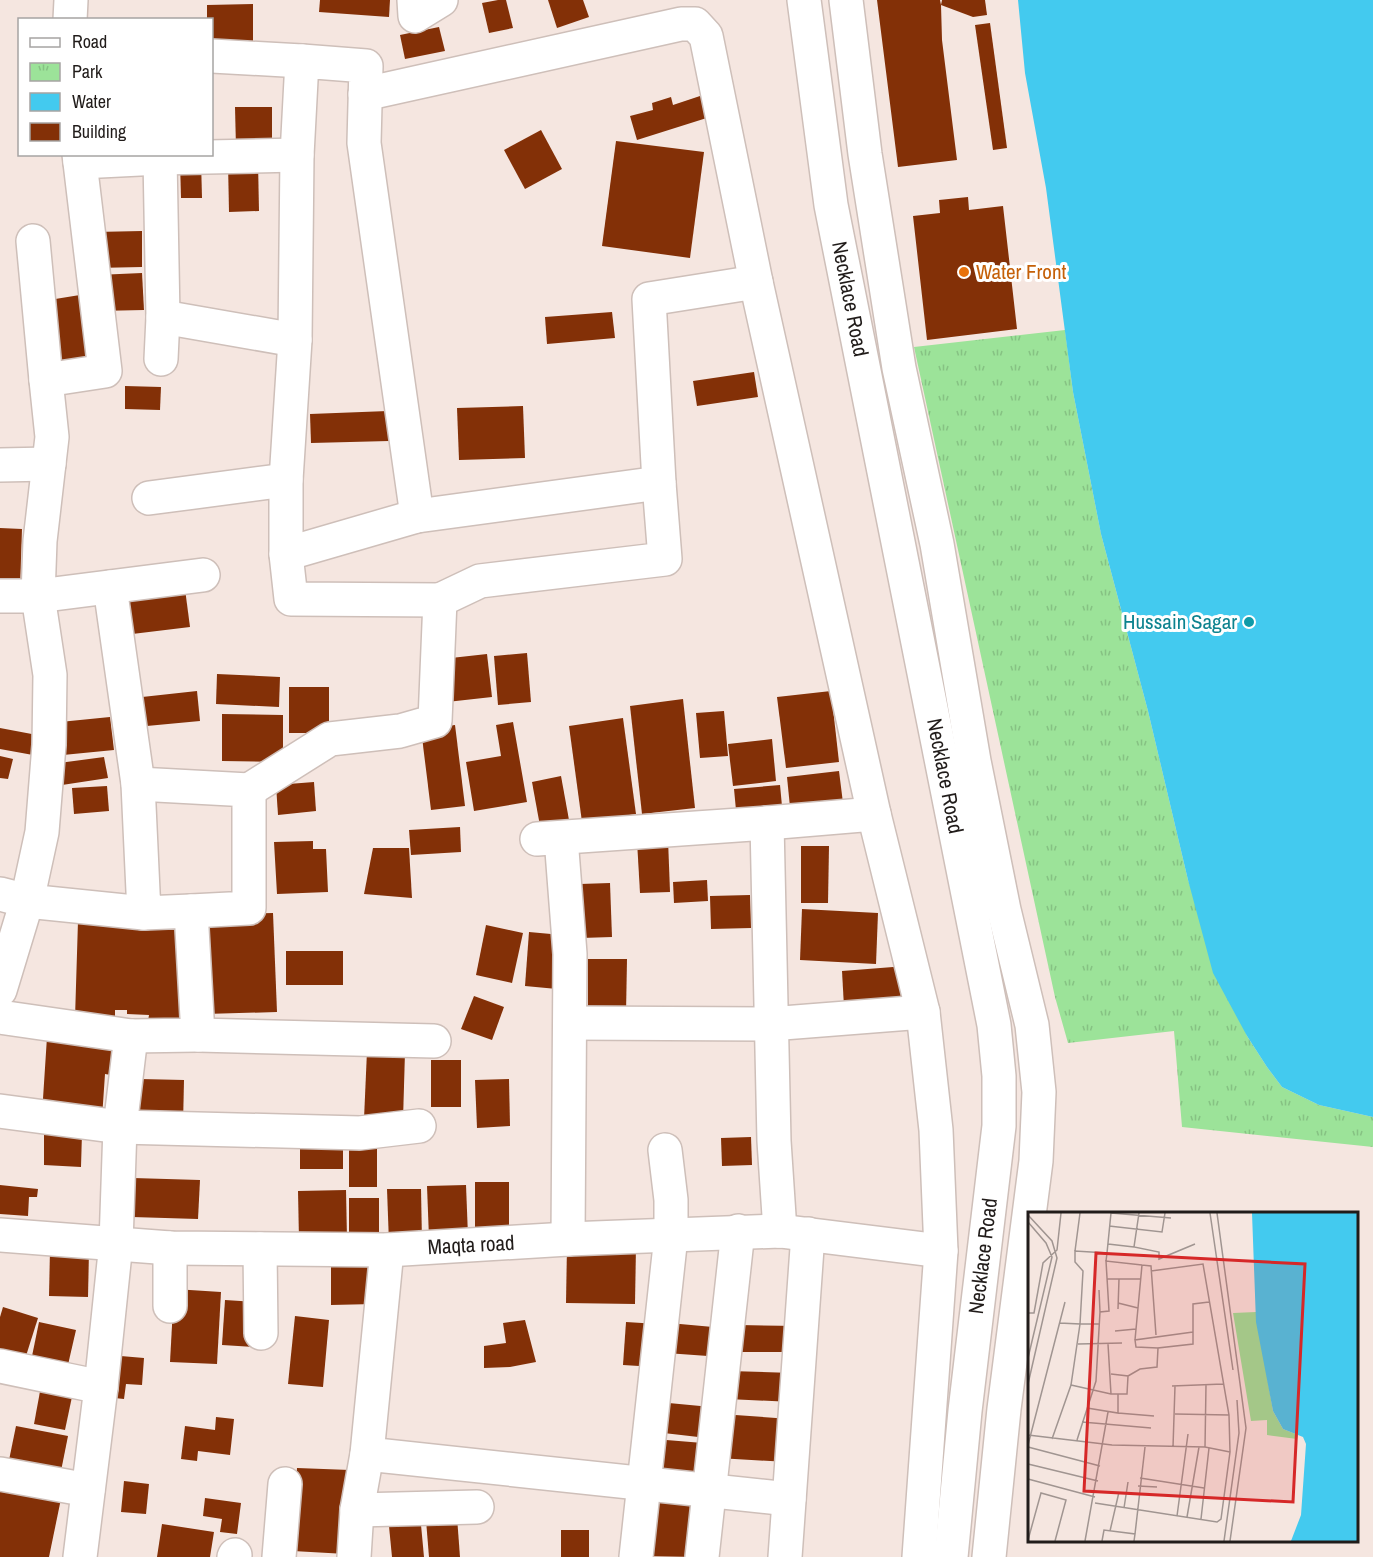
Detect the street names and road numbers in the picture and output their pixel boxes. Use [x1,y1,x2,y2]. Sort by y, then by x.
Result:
street label: Necklace Road [825,239,876,359]
street label: Necklace Road [920,716,971,836]
street label: Necklace Road [961,1196,1004,1316]
street label: Maqta road [427,1228,515,1261]

